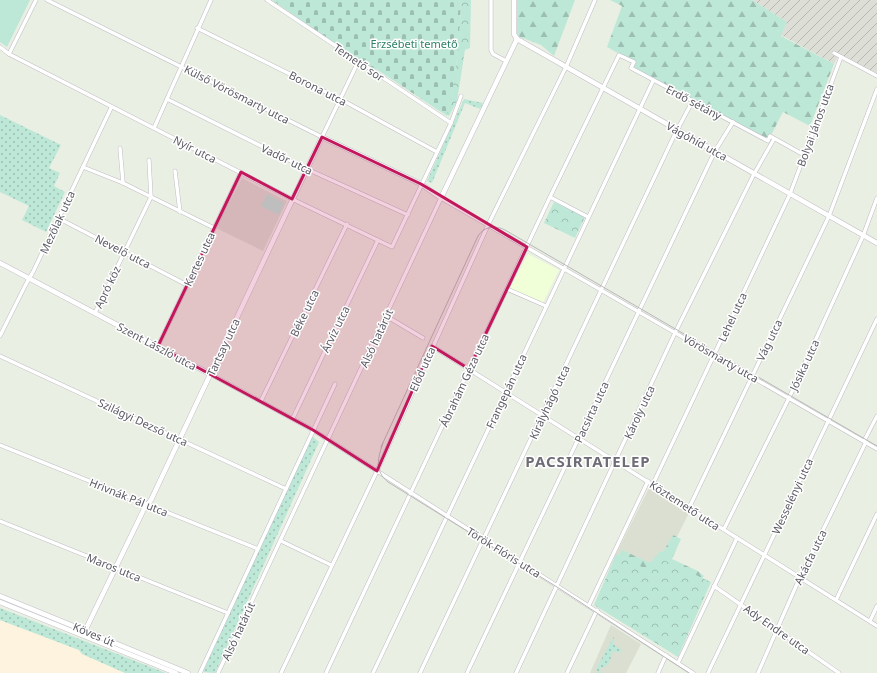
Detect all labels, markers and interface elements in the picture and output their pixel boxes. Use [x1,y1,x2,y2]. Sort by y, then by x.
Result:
park label: Erzsébeti temető [370,36,458,51]
street label: Temető sor [331,40,388,85]
street label: Külső Vörösmarty utca [182,61,292,127]
street label: Borona utca [287,67,349,109]
street label: Erdő sétány [664,81,725,123]
street label: Bolyai János utca [793,82,837,168]
street label: Vágóhíd utca [664,118,730,164]
street label: Nyír utca [171,132,219,166]
street label: Vadőr utca [259,140,315,178]
street label: Mezőlak utca [36,188,78,256]
street label: Kertes utca [180,230,218,288]
street label: Nevelő utca [93,231,153,271]
street label: Apró köz [90,263,124,311]
street label: Béke utca [286,287,322,339]
street label: Lehel utca [714,290,750,344]
street label: Árvíz utca [317,303,353,355]
street label: Alsó határút [356,306,396,370]
street label: Tartsay utca [203,316,243,378]
street label: Vág utca [753,317,785,363]
street label: Szent László utca [115,319,199,373]
street label: Vörösmarty utca [680,330,762,386]
street label: Ábrahám Géza utca [436,331,492,429]
street label: Jósika utca [785,337,822,394]
street label: Előd utca [405,344,439,394]
street label: Frangepán utca [482,351,530,431]
street label: Királyhágó utca [525,363,573,441]
street label: Pacsirta utca [570,379,612,445]
street label: Károly utca [620,383,658,441]
street label: Szilágyi Dezső utca [96,395,190,449]
district label: PACSIRTATELEP [525,451,651,471]
street label: Wesselényi utca [768,456,816,536]
street label: Hrivnák Pál utca [87,474,171,520]
street label: Köztemető utca [647,477,723,533]
street label: Török Flóris utca [464,523,544,581]
street label: Akácfa utca [790,527,830,587]
street label: Maros utca [85,549,143,585]
street label: Alsó határút [218,599,258,663]
street label: Ady Endre utca [741,601,813,657]
street label: Köves út [71,619,117,649]

